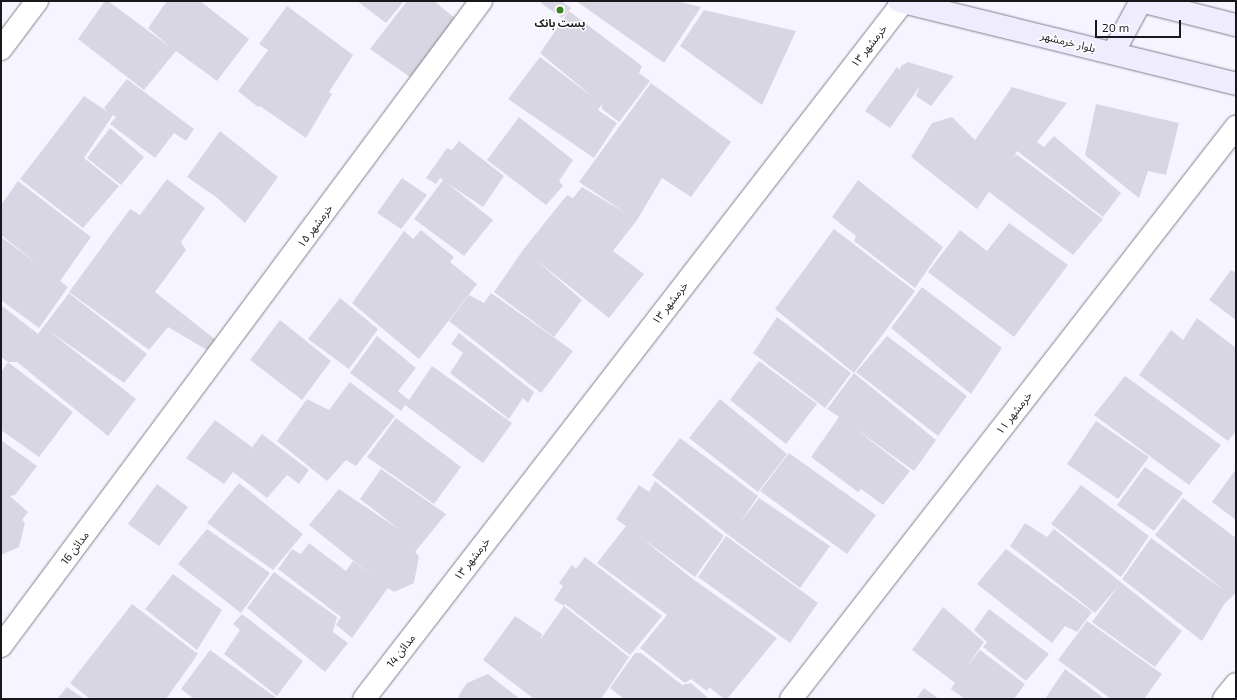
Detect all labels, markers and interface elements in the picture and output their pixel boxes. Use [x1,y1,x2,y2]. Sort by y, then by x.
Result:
marker: پست بانک [555,5,565,15]
scale bar [1097,12,1183,38]
place label: پست بانک [534,16,586,30]
text: 20 m [1102,20,1129,34]
street label: خرمشهر ۱۳ [848,22,890,70]
street label: بلوار خرمشهر [1039,29,1097,55]
street label: خرمشهر ۱۵ [295,202,335,250]
street label: خرمشهر ۱۳ [649,279,691,327]
street label: خرمشهر ۱۱ [993,389,1035,437]
street label: مدائن 16 [58,529,92,567]
street label: خرمشهر ۱۳ [451,535,493,583]
street label: مدائن 14 [384,632,418,670]

